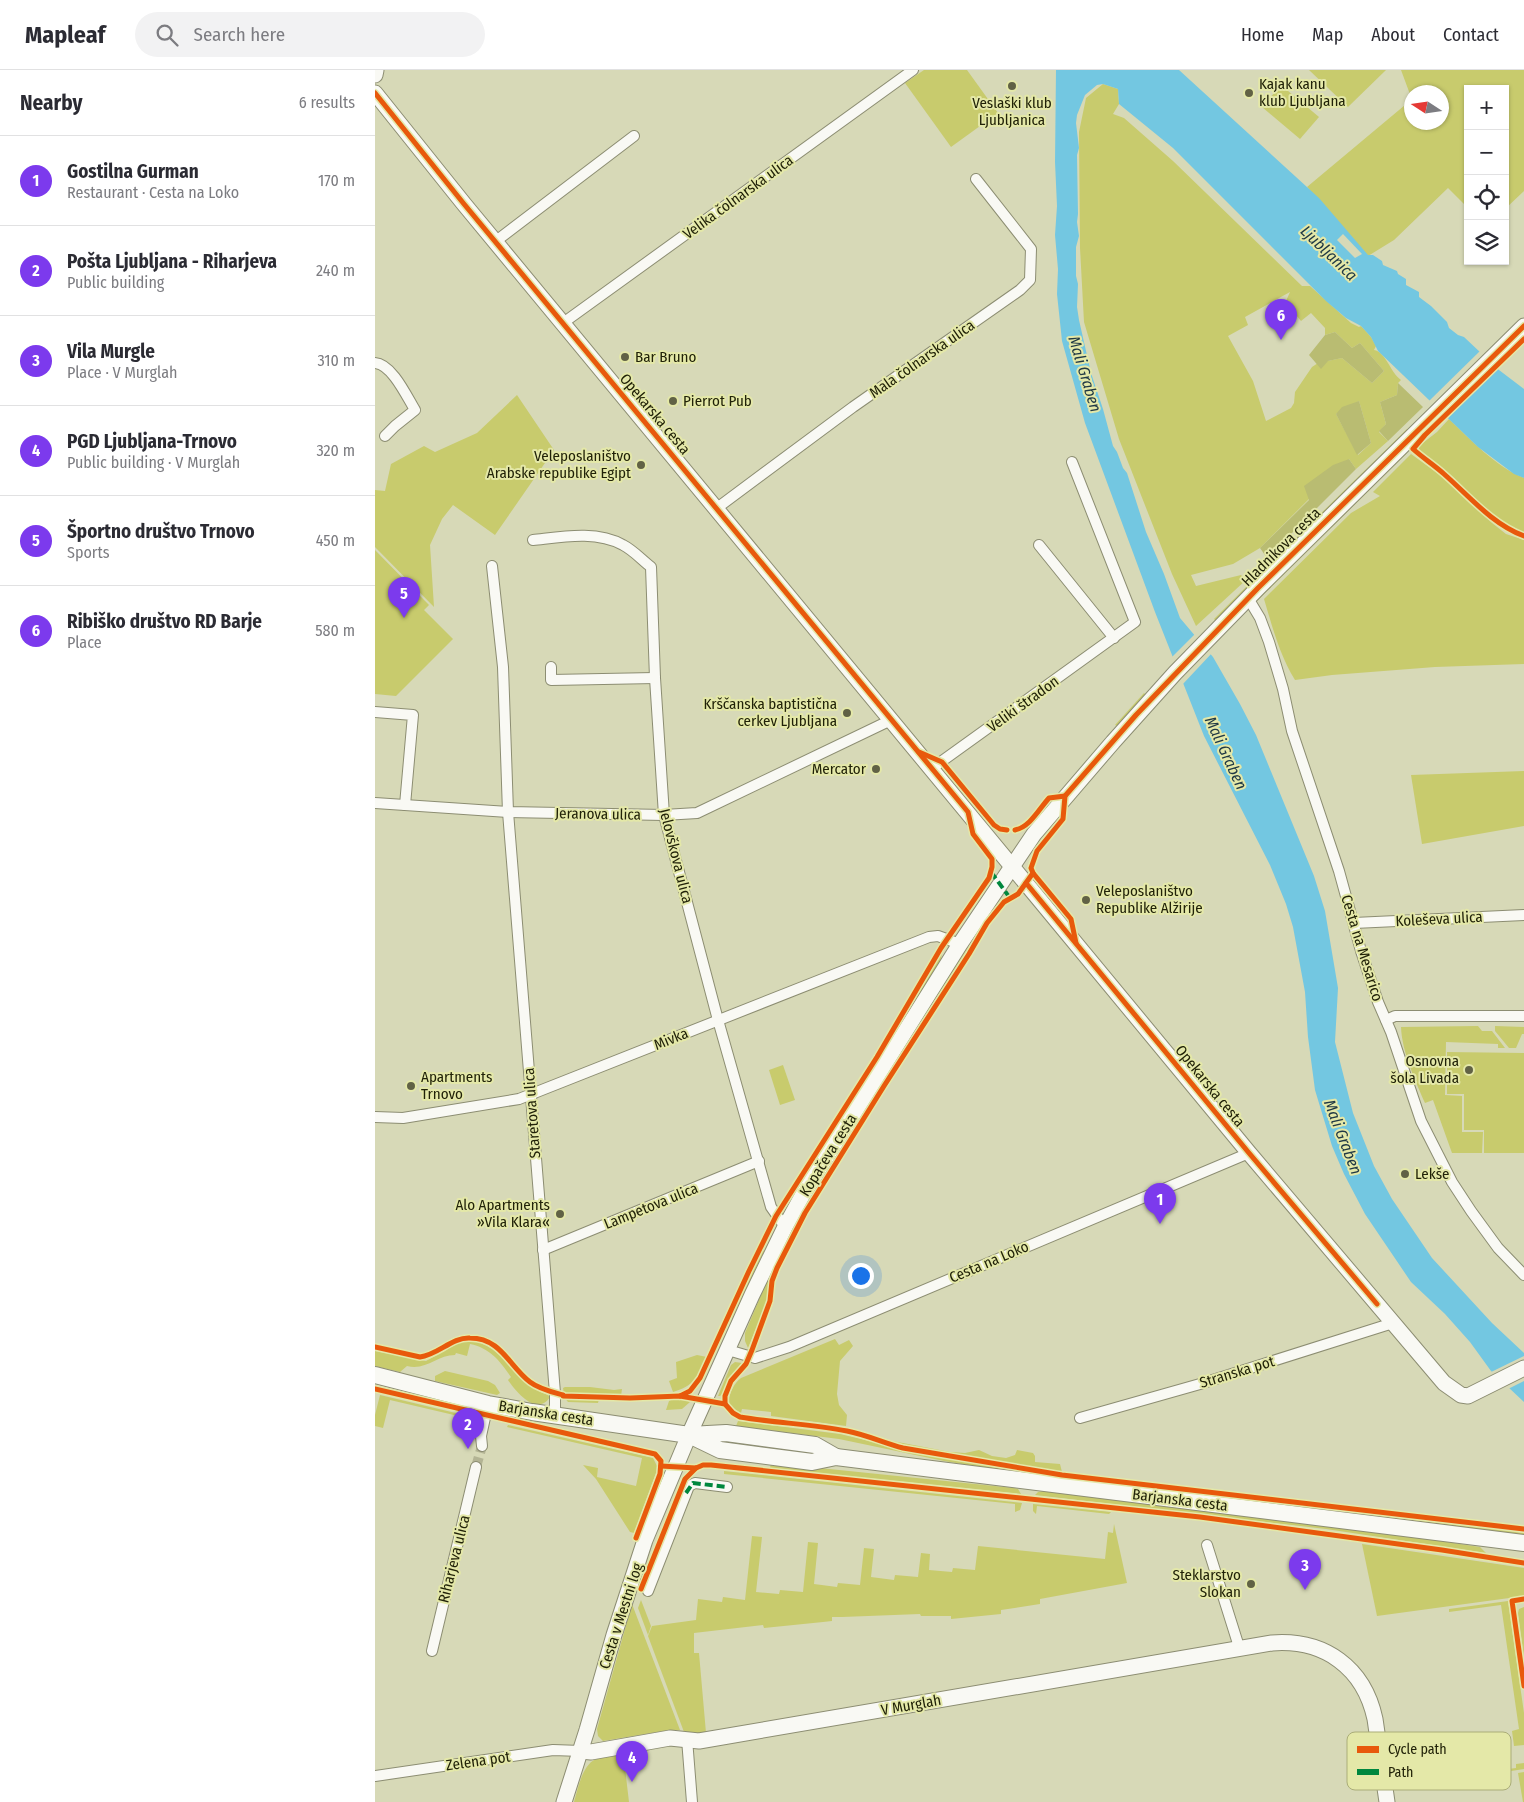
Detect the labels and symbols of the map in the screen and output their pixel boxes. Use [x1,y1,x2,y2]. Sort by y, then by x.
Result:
place label: Kajak kanu klub Ljubljana [1259,75,1346,110]
marker: Veslaški klub Ljubljanica [1006,80,1018,92]
north arrow [1404,85,1449,130]
marker: Kajak kanu klub Ljubljana [1243,87,1255,99]
place label: Veslaški klub Ljubljanica [972,94,1052,129]
street label: Velika čolnarska ulica [679,151,797,243]
water label: Ljubljanica [1297,221,1361,285]
pin: 6 [1265,299,1297,340]
street label: Mala čolnarska ulica [866,316,978,402]
water label: Mali Graben [1064,334,1106,414]
place label: Bar Bruno [635,348,697,366]
marker: Bar Bruno [619,351,631,363]
street label: Opekarska cesta [616,370,694,458]
place label: Pierrot Pub [683,392,752,410]
marker: Pierrot Pub [667,395,679,407]
place label: Veleposlaništvo Arabske republike Egipt [487,447,631,482]
marker: Veleposlaništvo Arabske republike Egipt [635,459,647,471]
street label: Hladnikova cesta [1238,504,1324,590]
pin: 5 [388,577,420,618]
street label: Veliki štradon [984,672,1062,736]
place label: Krščanska baptistična cerkev Ljubljana [703,695,837,730]
marker: Krščanska baptistična cerkev Ljubljana [841,707,853,719]
water label: Mali Graben [1201,713,1251,793]
place label: Mercator [812,760,867,778]
marker: Mercator [870,763,882,775]
street label: Jeranova ulica [555,804,641,824]
street label: Jelovškova ulica [655,807,697,905]
place label: Veleposlaništvo Republike Alžirije [1096,882,1203,917]
street label: Cesta na Mesarico [1337,893,1387,1004]
marker: Veleposlaništvo Republike Alžirije [1080,894,1092,906]
street label: Koleševa ulica [1395,908,1483,930]
street label: Mivka [651,1024,691,1054]
street label: Opekarska cesta [1172,1041,1248,1131]
place label: Osnovna šola Livada [1390,1052,1459,1087]
marker: Osnovna šola Livada [1463,1064,1475,1076]
street label: Staretova ulica [520,1067,544,1159]
place label: Apartments Trnovo [421,1068,492,1103]
marker: Apartments Trnovo [405,1080,417,1092]
water label: Mali Graben [1320,1097,1366,1177]
street label: Kopačeva cesta [796,1110,860,1200]
place label: Lekše [1415,1165,1449,1183]
marker: Lekše [1399,1168,1411,1180]
street label: Lampetova ulica [601,1179,701,1233]
pin: 1 [1144,1183,1176,1224]
place label: Alo Apartments »Vila Klara« [455,1196,550,1231]
marker: Alo Apartments »Vila Klara« [554,1208,566,1220]
street label: Cesta na Loko [947,1237,1032,1287]
your location [848,1263,874,1289]
street label: Stranska pot [1197,1352,1277,1392]
street label: Barjanska cesta [497,1397,595,1429]
pin: 2 [452,1408,484,1449]
street label: Barjanska cesta [1131,1485,1229,1515]
street label: Riharjeva ulica [434,1513,474,1605]
pin: 3 [1289,1549,1321,1590]
street label: Cesta v Mestni log [595,1561,647,1671]
place label: Steklarstvo Slokan [1172,1566,1241,1601]
marker: Steklarstvo Slokan [1245,1578,1257,1590]
street label: V Murglah [879,1691,943,1719]
legend [1347,1732,1511,1790]
pin: 4 [616,1741,648,1782]
text: Cycle path [1388,1741,1447,1758]
street label: Zelena pot [445,1748,512,1774]
text: Path [1388,1764,1413,1781]

